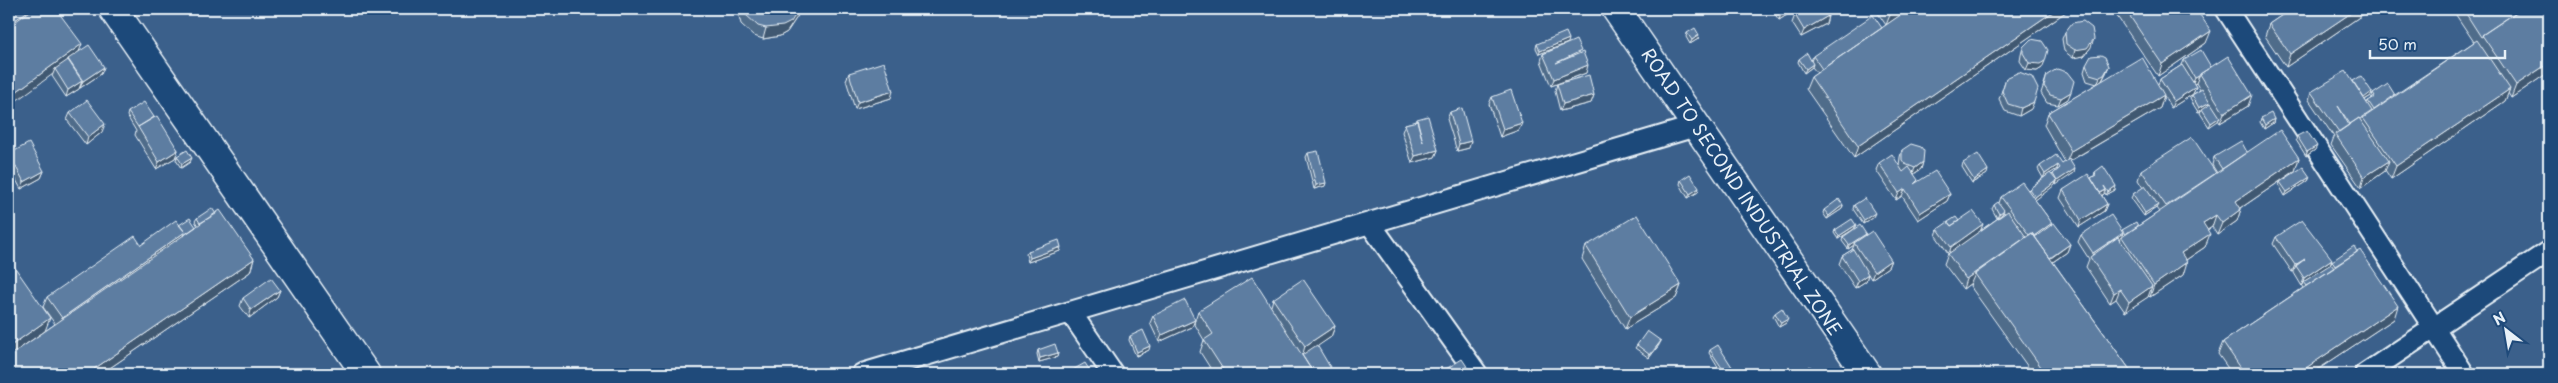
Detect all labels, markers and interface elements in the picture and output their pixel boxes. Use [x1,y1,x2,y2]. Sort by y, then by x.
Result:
scale bar [2370,28,2506,60]
text: 50 m [2378,32,2417,55]
street label: ROAD TO SECOND INDUSTRIAL ZONE [1635,42,1849,340]
north arrow [2480,306,2530,356]
text: N [2489,307,2509,330]

